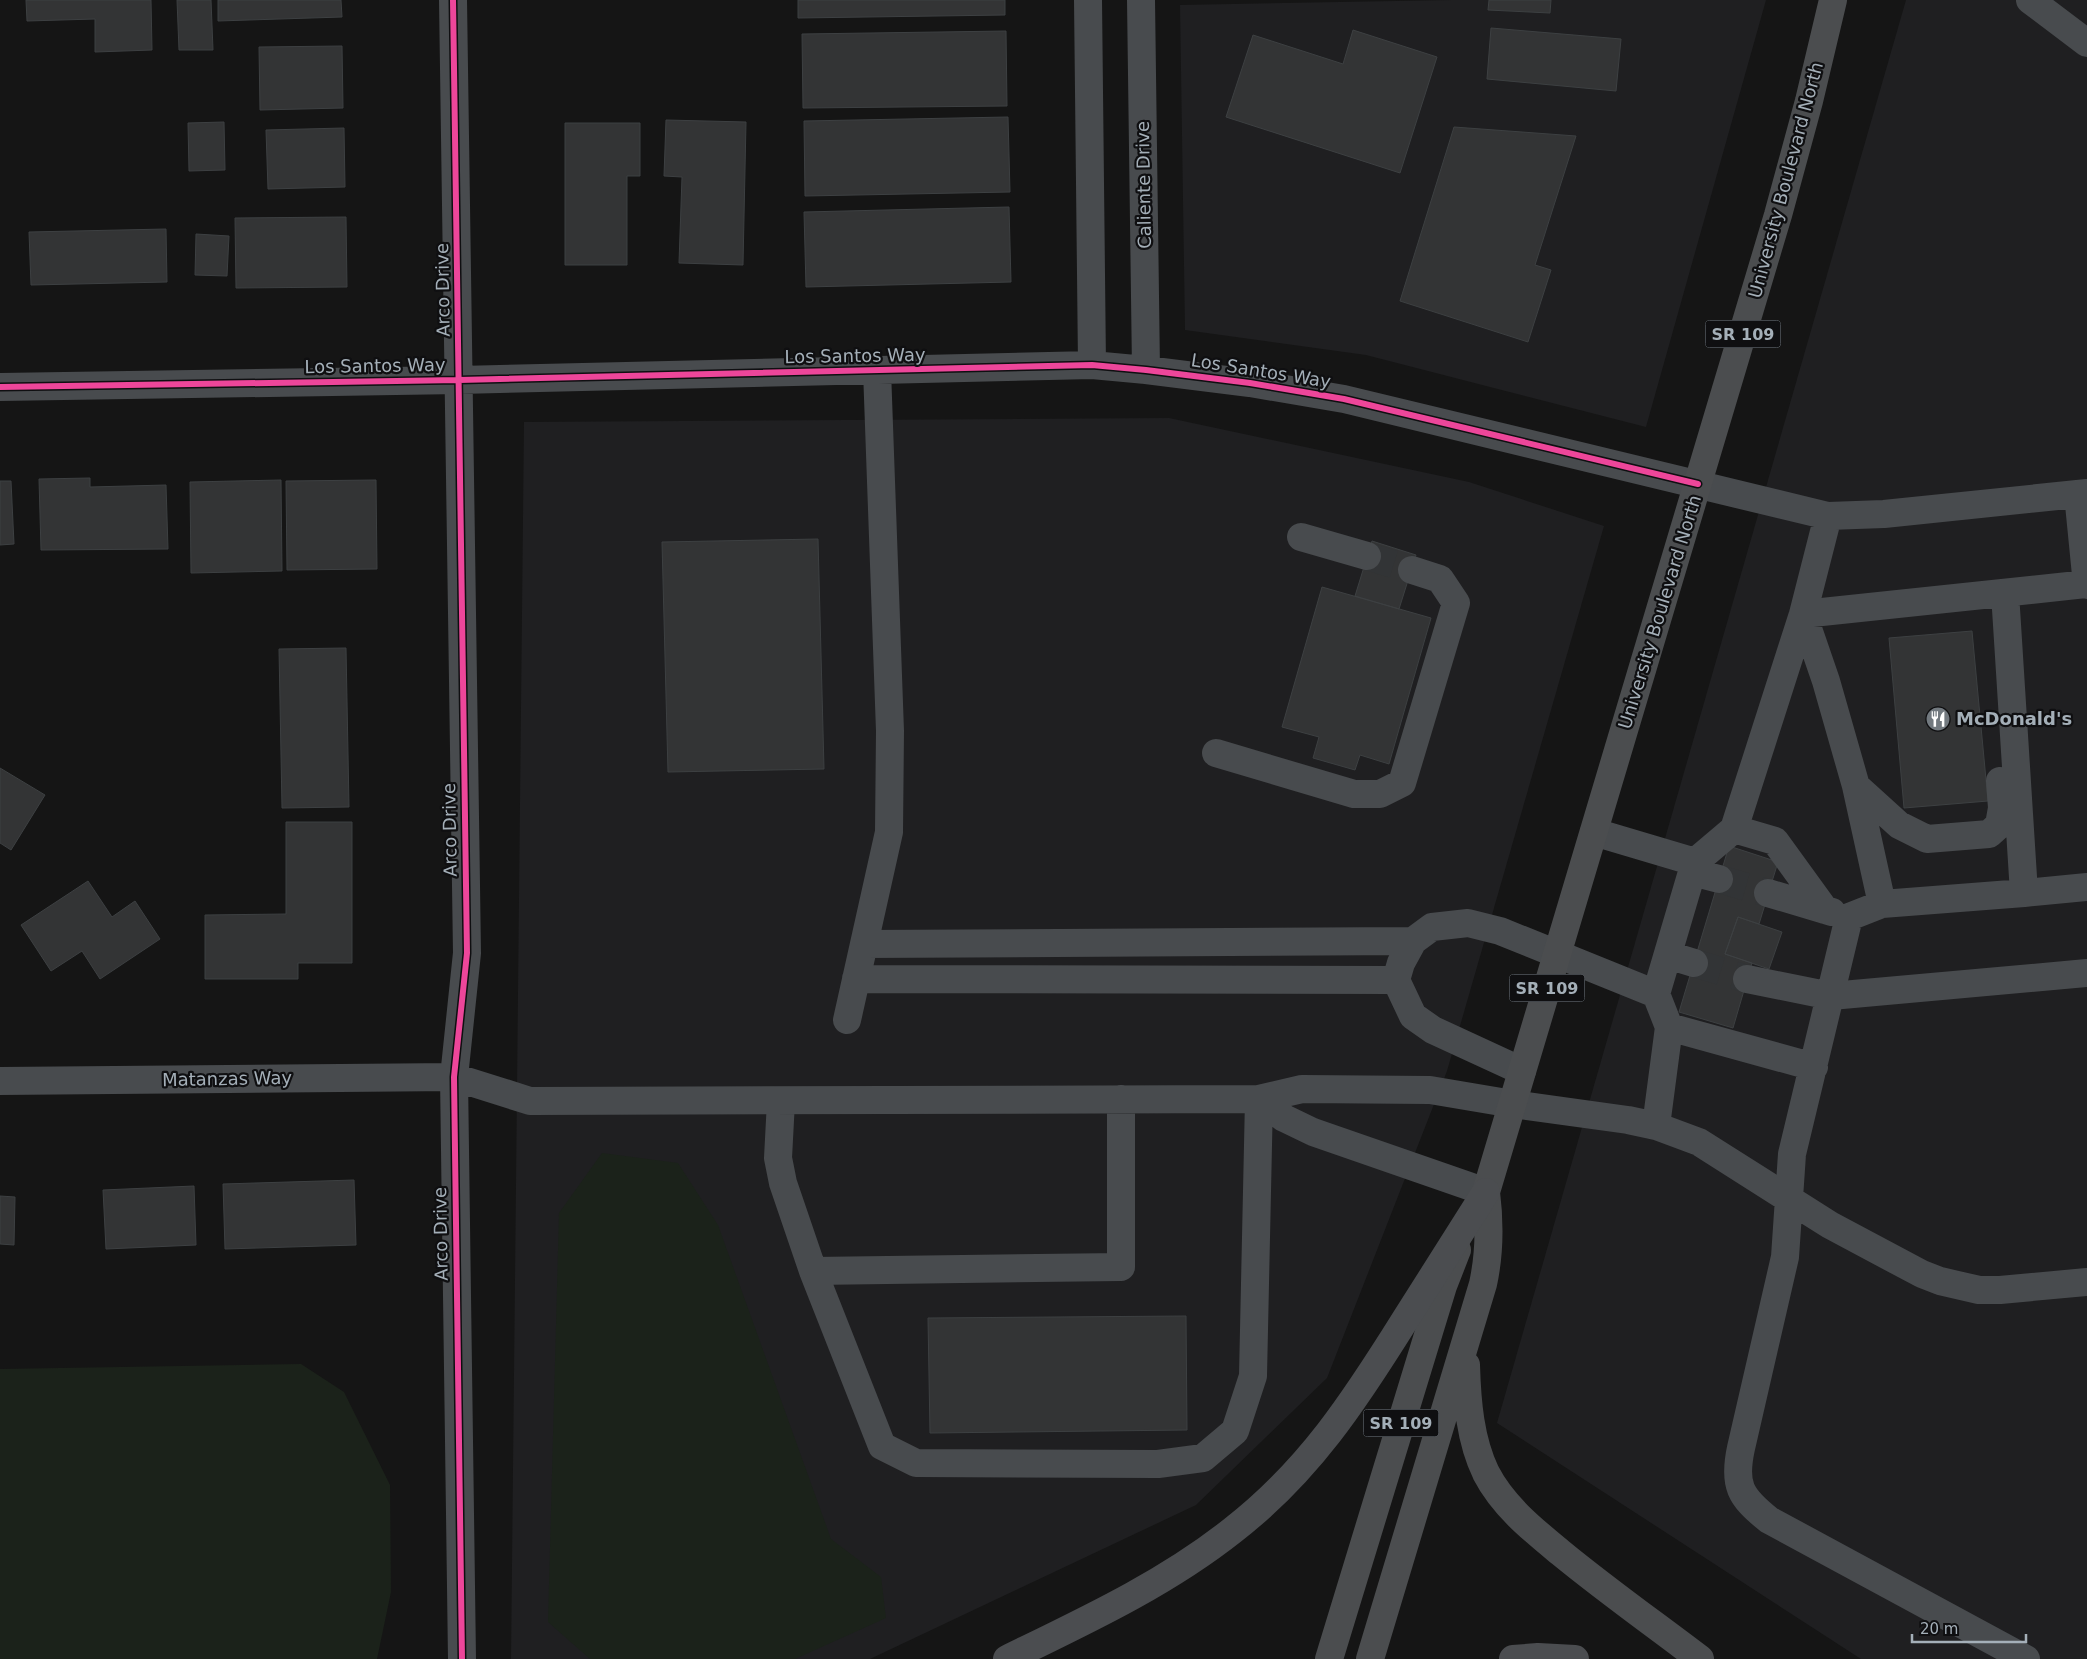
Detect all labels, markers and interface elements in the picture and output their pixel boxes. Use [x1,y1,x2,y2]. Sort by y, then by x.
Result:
street label: University Boulevard North [1744,59,1827,300]
street label: Caliente Drive [1132,121,1155,249]
street label: Arco Drive [431,243,454,337]
road number: SR 109 [1706,320,1780,348]
street label: Los Santos Way [784,344,926,367]
street label: Los Santos Way [1190,349,1333,392]
street label: Los Santos Way [304,354,446,377]
street label: University Boulevard North [1614,492,1705,731]
restaurant icon: McDonald's [1925,706,1951,732]
place label: McDonald's [1956,708,2072,729]
street label: Arco Drive [438,783,461,877]
road number: SR 109 [1510,974,1584,1001]
street label: Matanzas Way [162,1067,292,1090]
street label: Arco Drive [429,1187,452,1281]
road number: SR 109 [1364,1410,1438,1436]
scale bar [1912,1612,2026,1644]
text: 20 m [1920,1620,1958,1638]

